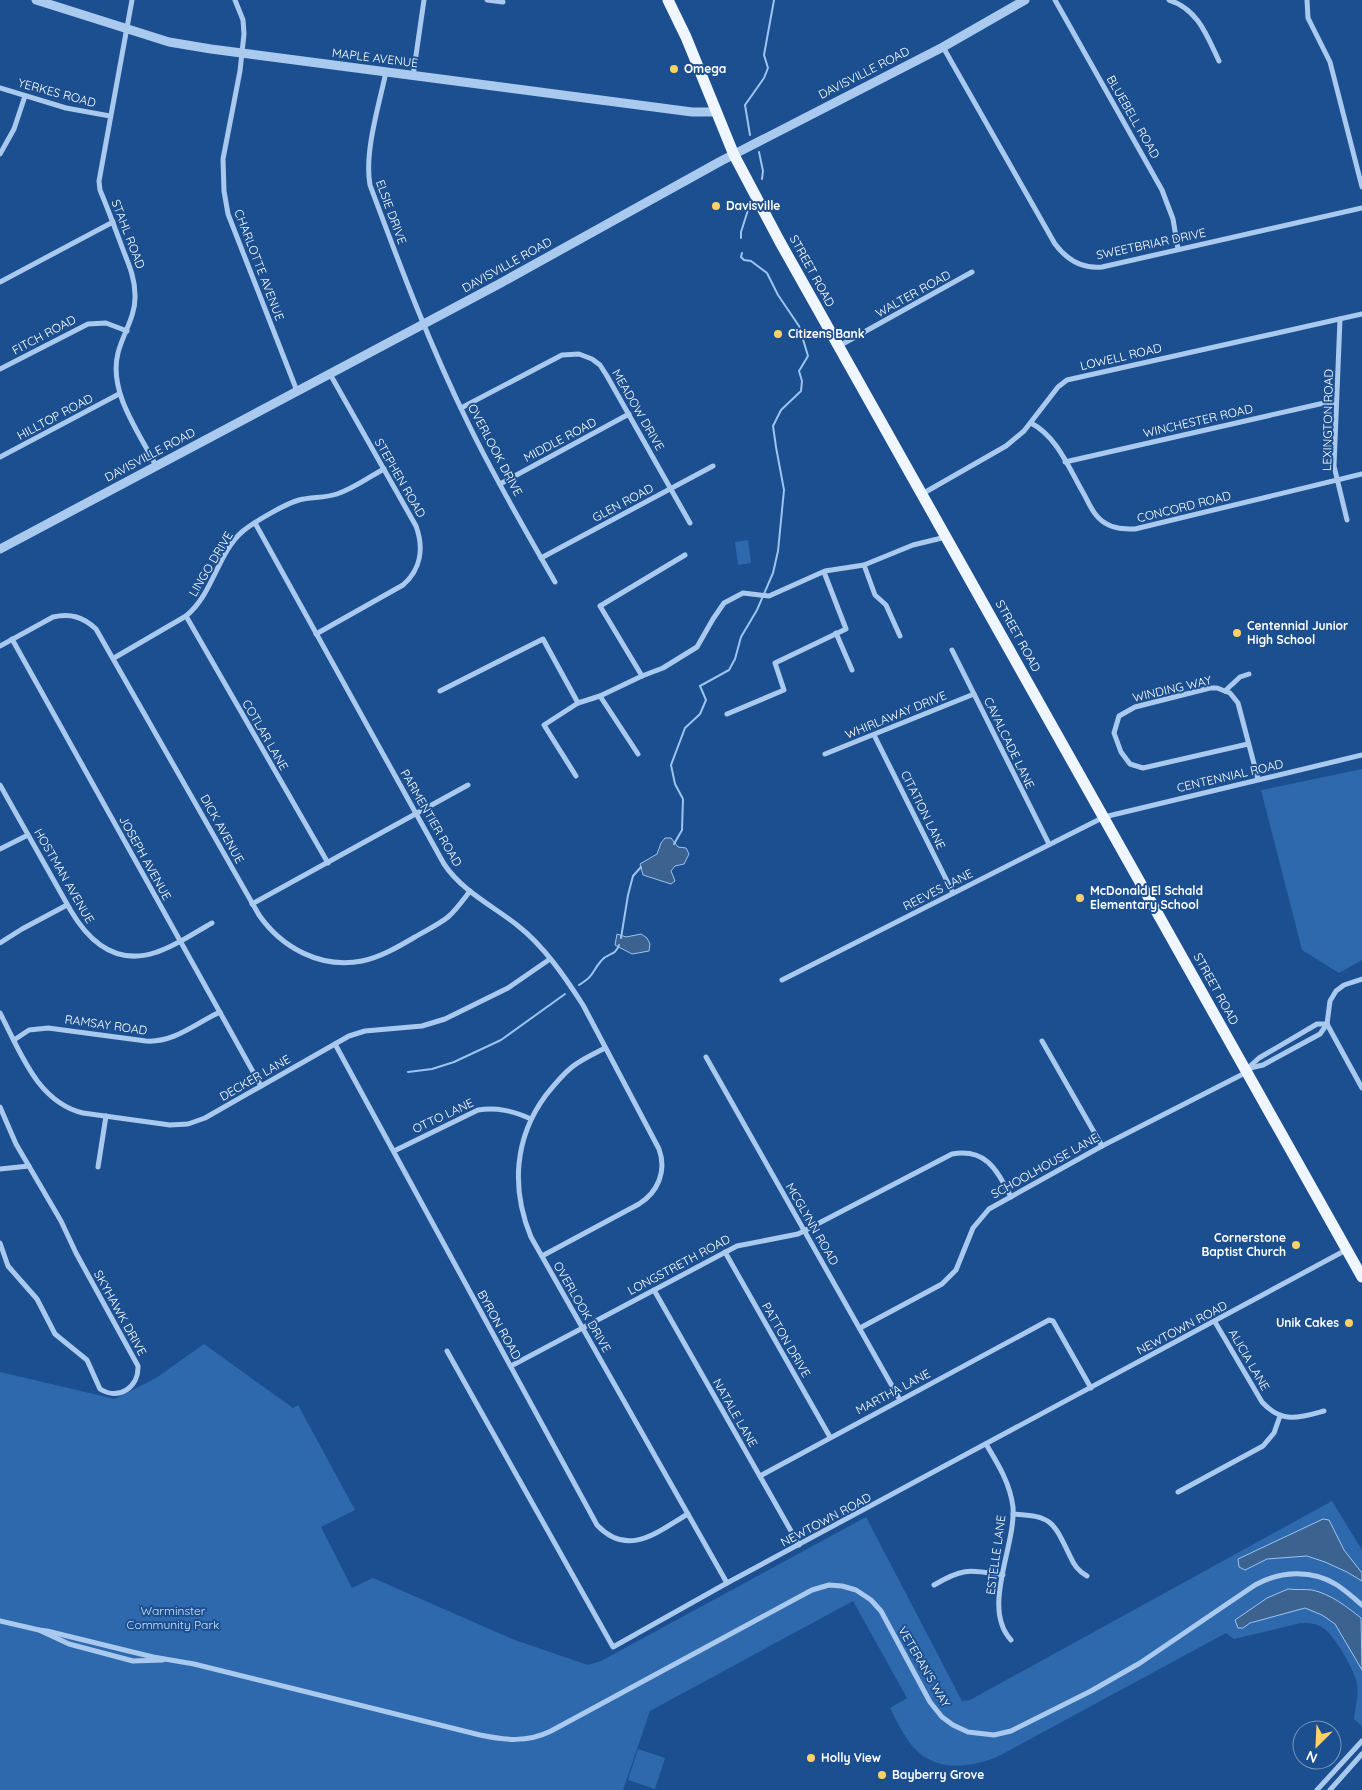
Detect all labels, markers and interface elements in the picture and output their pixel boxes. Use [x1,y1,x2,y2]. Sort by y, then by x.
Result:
street label: DAVISVILLE ROAD [816,43,912,102]
street label: MAPLE AVENUE [331,45,419,70]
place label: Omega [684,61,726,76]
marker: Omega [668,63,680,75]
street label: BLUEBELL ROAD [1104,73,1163,161]
street label: YERKES ROAD [17,75,98,110]
street label: ELSIE DRIVE [373,178,410,246]
street label: STAHL ROAD [108,197,149,271]
place label: Davisville [726,198,780,213]
marker: Davisville [710,200,722,212]
street label: CHARLOTTE AVENUE [231,207,288,323]
street label: SWEETBRIAR DRIVE [1095,225,1207,262]
street label: STREET ROAD [787,232,838,310]
street label: DAVISVILLE ROAD [459,234,555,295]
street label: WALTER ROAD [873,267,953,320]
street label: FITCH ROAD [9,311,79,358]
place label: Citizens Bank [788,326,865,341]
marker: Citizens Bank [772,328,784,340]
street label: LOWELL ROAD [1079,340,1164,373]
street label: MEADOW DRIVE [609,366,668,453]
street label: LEXINGTON ROAD [1319,369,1336,471]
street label: HILLTOP ROAD [14,390,96,443]
street label: OVERLOOK DRIVE [465,401,526,499]
street label: WINCHESTER ROAD [1142,401,1255,440]
street label: MIDDLE ROAD [521,414,599,465]
street label: DAVISVILLE ROAD [102,424,198,485]
street label: STEPHEN ROAD [372,436,429,520]
street label: GLEN ROAD [590,480,656,525]
street label: CONCORD ROAD [1135,488,1233,525]
street label: LINGO DRIVE [185,528,236,599]
street label: STREET ROAD [993,597,1044,675]
place label: Centennial Junior High School [1247,618,1348,647]
marker: Centennial Junior High School [1231,627,1243,639]
street label: WINDING WAY [1131,672,1213,705]
street label: WHIRLAWAY DRIVE [843,687,949,742]
street label: CAVALCADE LANE [981,694,1038,791]
street label: COTLAR LANE [239,697,292,773]
street label: CENTENNIAL ROAD [1175,756,1285,795]
street label: PARMENTIER ROAD [397,766,466,869]
street label: CITATION LANE [898,768,949,852]
street label: DICK AVENUE [197,792,248,866]
street label: JOSEPH AVENUE [116,813,175,903]
street label: HOSTMAN AVENUE [31,826,98,926]
street label: REEVES LANE [900,865,975,914]
place label: McDonald El Schald Elementary School [1090,883,1203,912]
marker: McDonald El Schald Elementary School [1074,892,1086,904]
street label: STREET ROAD [1191,950,1242,1028]
street label: RAMSAY ROAD [64,1011,149,1038]
street label: DECKER LANE [217,1051,293,1104]
street label: OTTO LANE [410,1095,476,1136]
street label: SCHOOLHOUSE LANE [988,1130,1101,1201]
street label: MCGLYNN ROAD [783,1180,842,1268]
place label: Cornerstone Baptist Church [1201,1230,1286,1259]
street label: LONGSTRETH ROAD [625,1231,733,1298]
marker: Cornerstone Baptist Church [1290,1239,1302,1251]
street label: OVERLOOK DRIVE [550,1259,615,1355]
street label: SKYHAWK DRIVE [91,1267,150,1358]
street label: BYRON ROAD [474,1288,525,1362]
street label: NEWTOWN ROAD [1134,1297,1230,1358]
street label: PATTON DRIVE [759,1300,814,1380]
place label: Unik Cakes [1276,1315,1339,1330]
marker: Unik Cakes [1343,1317,1355,1329]
street label: ALICIA LANE [1226,1326,1273,1393]
street label: MARTHA LANE [853,1366,933,1417]
street label: NATALE LANE [710,1376,761,1450]
street label: NEWTOWN ROAD [778,1489,874,1550]
street label: ESTELLE LANE [982,1514,1009,1596]
park label: Warminster Community Park [127,1603,219,1632]
street label: VETERAN'S WAY [895,1624,954,1710]
north arrow [1292,1720,1342,1770]
text: N [1303,1747,1320,1767]
place label: Holly View [821,1750,881,1765]
marker: Holly View [805,1752,817,1764]
place label: Bayberry Grove [892,1767,984,1782]
marker: Bayberry Grove [876,1769,888,1781]

